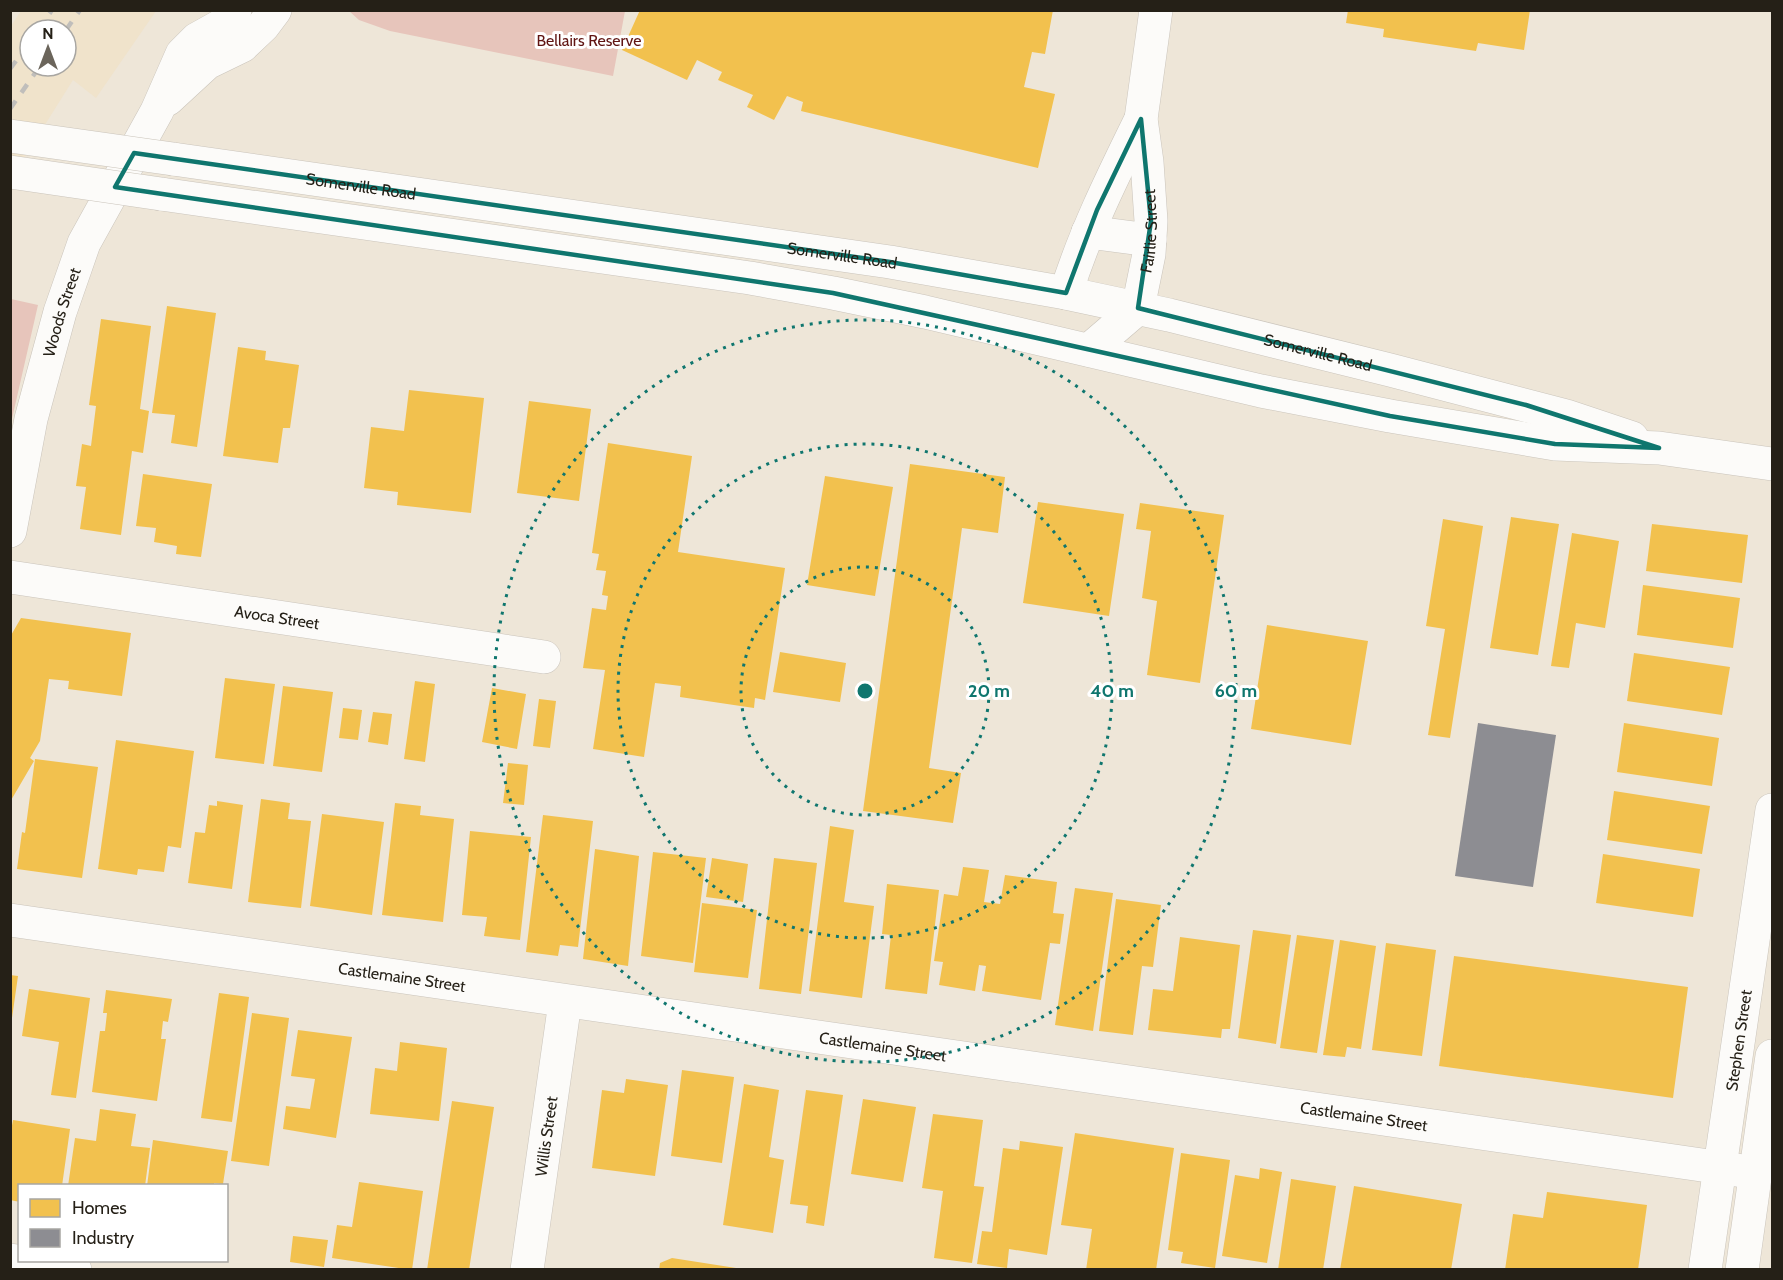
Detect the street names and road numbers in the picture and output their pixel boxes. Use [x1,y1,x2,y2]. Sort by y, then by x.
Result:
street label: Somerville Road [305,169,417,204]
street label: Fairlie Street [1136,188,1161,275]
street label: Somerville Road [786,238,899,273]
street label: Woods Street [39,265,85,359]
street label: Somerville Road [1262,330,1374,375]
street label: Avoca Street [233,602,321,633]
street label: Castlemaine Street [337,959,467,996]
street label: Stephen Street [1722,988,1756,1092]
street label: Castlemaine Street [818,1028,948,1066]
street label: Willis Street [531,1094,562,1178]
street label: Castlemaine Street [1299,1098,1429,1135]

